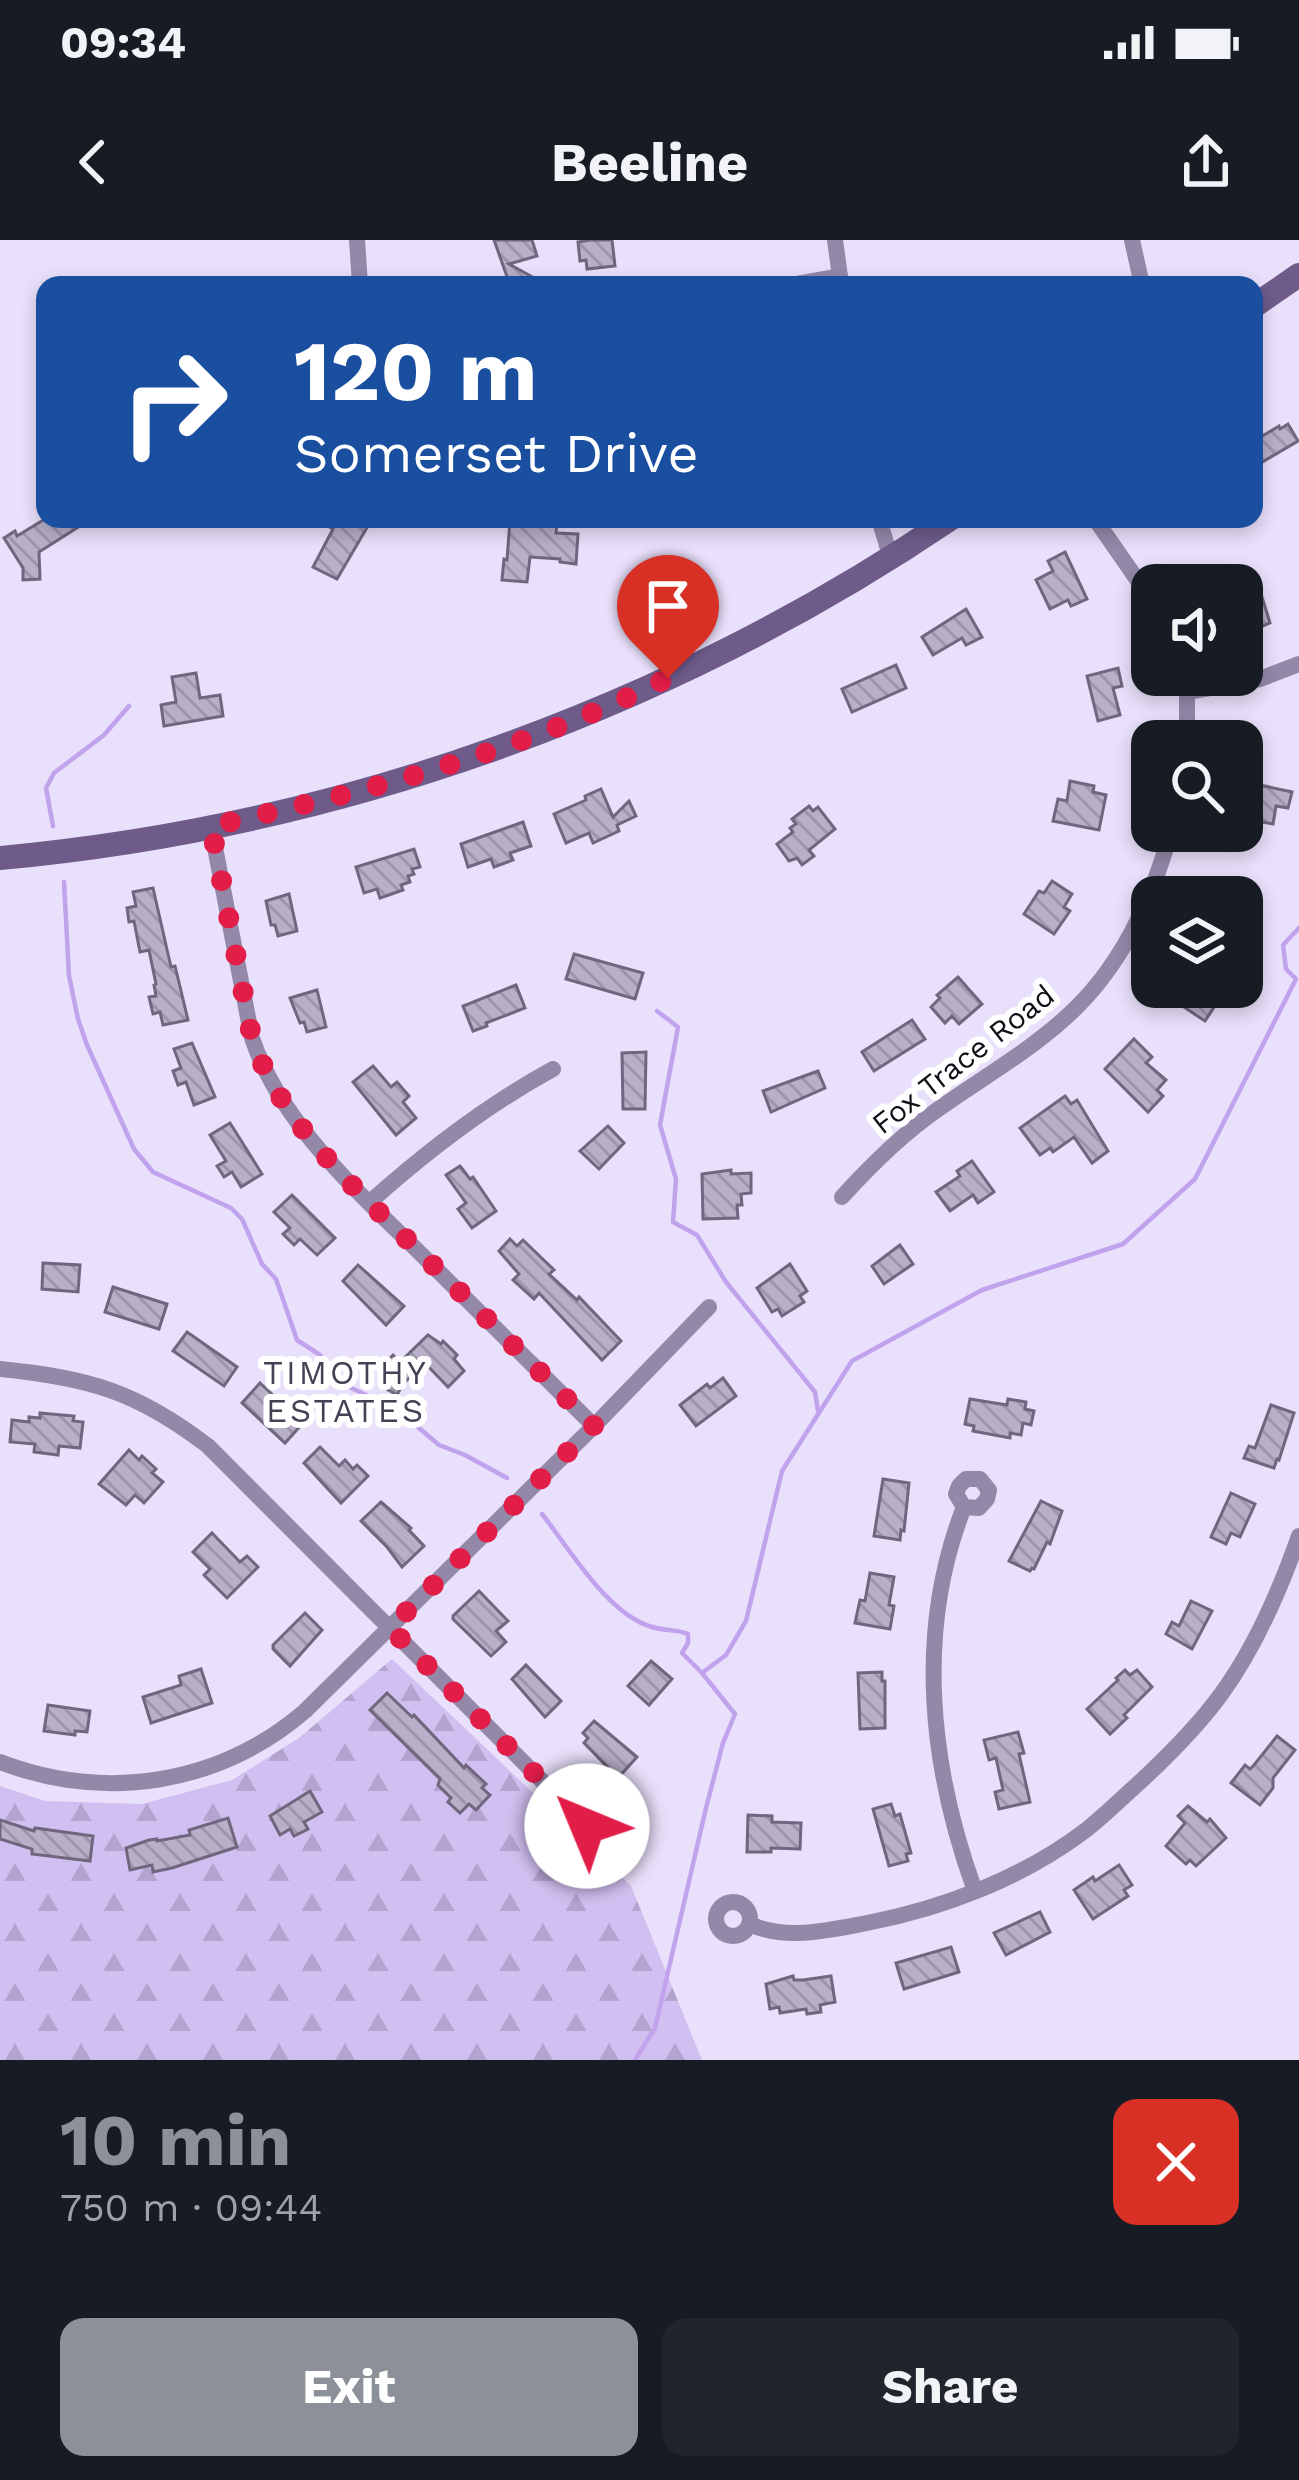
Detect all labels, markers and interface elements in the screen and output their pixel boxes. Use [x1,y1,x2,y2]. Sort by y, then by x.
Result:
text: 09:34 [60,16,186,69]
icon: back [60,129,126,195]
icon: share [1173,129,1239,195]
text: Beeline [551,131,748,194]
text: 120 m [294,322,537,420]
icon: right [96,324,252,480]
text: Somerset Drive [294,422,699,485]
pin [617,555,719,678]
map controls [1131,564,1263,1008]
button: sound [1131,564,1263,696]
icon: arrive [635,573,701,639]
button: search [1131,720,1263,852]
button: layers [1131,876,1263,1008]
street label: Fox Trace Road [865,977,1061,1141]
district label: TIMOTHY ESTATES [263,1353,429,1430]
position arrow [524,1763,650,1889]
text: 10 min [60,2098,291,2182]
button: close [1113,2099,1239,2225]
text: 750 m · 09:44 [60,2185,322,2230]
button: Exit [60,2318,638,2456]
button: Share [662,2318,1239,2456]

